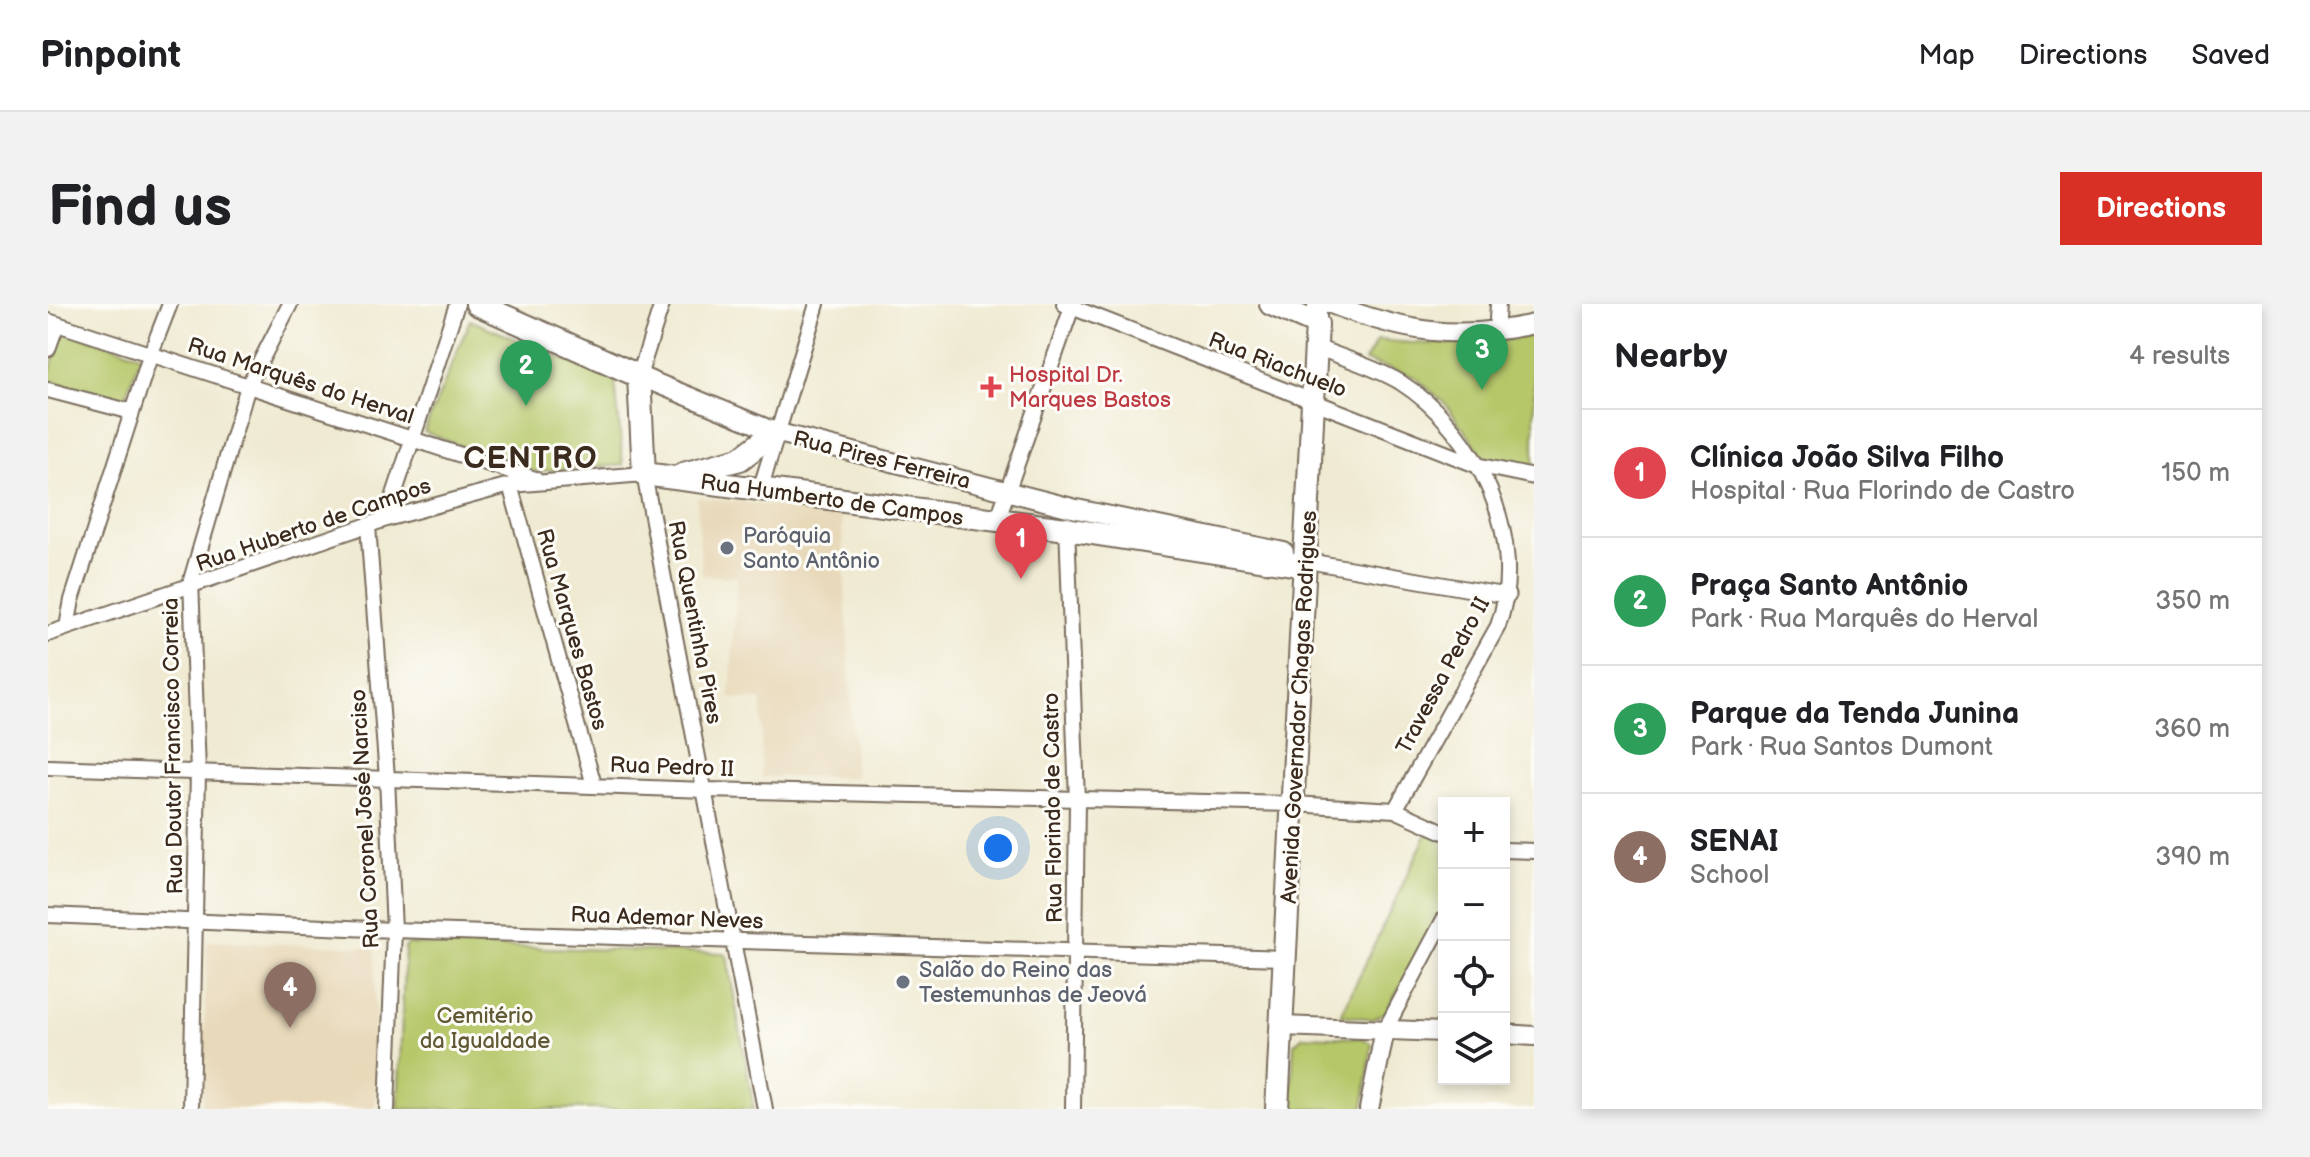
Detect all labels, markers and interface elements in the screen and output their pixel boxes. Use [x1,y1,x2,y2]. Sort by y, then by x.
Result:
text: Pinpoint [40,33,181,78]
text: Map [1918,39,1975,72]
text: Directions [2019,39,2147,72]
text: Saved [2191,39,2270,72]
button: Directions [2060,172,2262,245]
text: Find us [48,175,232,242]
pin: 3 [1456,324,1508,390]
street label: Rua Riachuelo [1205,327,1350,404]
street label: Rua Marquês do Herval [184,332,417,431]
text: Nearby [1614,336,1728,377]
pin: 2 [500,340,552,406]
text: 4 results [2129,341,2230,372]
place label: Hospital Dr. Marques Bastos [1009,362,1171,414]
marker: Hospital Dr. Marques Bastos [980,376,1002,398]
street label: Rua Pires Ferreira [790,425,973,496]
text: Clínica João Silva Filho [1690,440,2004,476]
district label: CENTRO [464,441,598,477]
text: 1 [1635,458,1645,489]
text: 150 m [2161,458,2230,489]
street label: Rua Humberto de Campos [699,469,965,532]
street label: Rua Huberto de Campos [192,472,435,578]
text: Hospital · Rua Florindo de Castro [1690,476,2075,507]
street label: Avenida Governador Chagas Rodrigues [1276,510,1323,904]
pin: 1 [995,513,1047,579]
street label: Rua Quentinha Pires [662,518,727,726]
place label: Paróquia Santo Antônio [743,523,880,575]
street label: Rua Marques Bastos [530,526,613,733]
marker: Paróquia Santo Antônio [718,539,736,557]
text: Praça Santo Antônio [1690,568,1968,604]
text: 2 [1632,586,1648,617]
text: 350 m [2155,586,2230,617]
street label: Travessa Pedro II [1391,592,1496,759]
street label: Rua Doutor Francisco Correia [157,597,190,894]
text: Park · Rua Marquês do Herval [1690,604,2038,635]
street label: Rua Coronel José Narciso [345,688,386,949]
street label: Rua Florindo de Castro [1038,692,1069,923]
text: Parque da Tenda Junina [1690,696,2019,732]
text: 3 [1632,714,1648,745]
text: 360 m [2154,714,2230,745]
text: Park · Rua Santos Dumont [1690,732,1993,763]
street label: Rua Pedro II [609,752,735,783]
map controls [1438,797,1510,1085]
button: + [1438,797,1510,869]
text: SENAI [1690,824,1779,860]
your location [978,828,1018,868]
text: 4 [1632,842,1648,873]
text: 390 m [2155,842,2230,873]
text: School [1690,860,1769,891]
button: − [1438,869,1510,941]
street label: Rua Ademar Neves [570,902,764,935]
button: locate [1438,941,1510,1013]
place label: Salão do Reino das Testemunhas de Jeová [919,957,1147,1009]
pin: 4 [264,962,316,1028]
marker: Salão do Reino das Testemunhas de Jeová [894,973,912,991]
park label: Cemitério da Igualdade [420,1003,550,1055]
button: layers [1438,1013,1510,1085]

